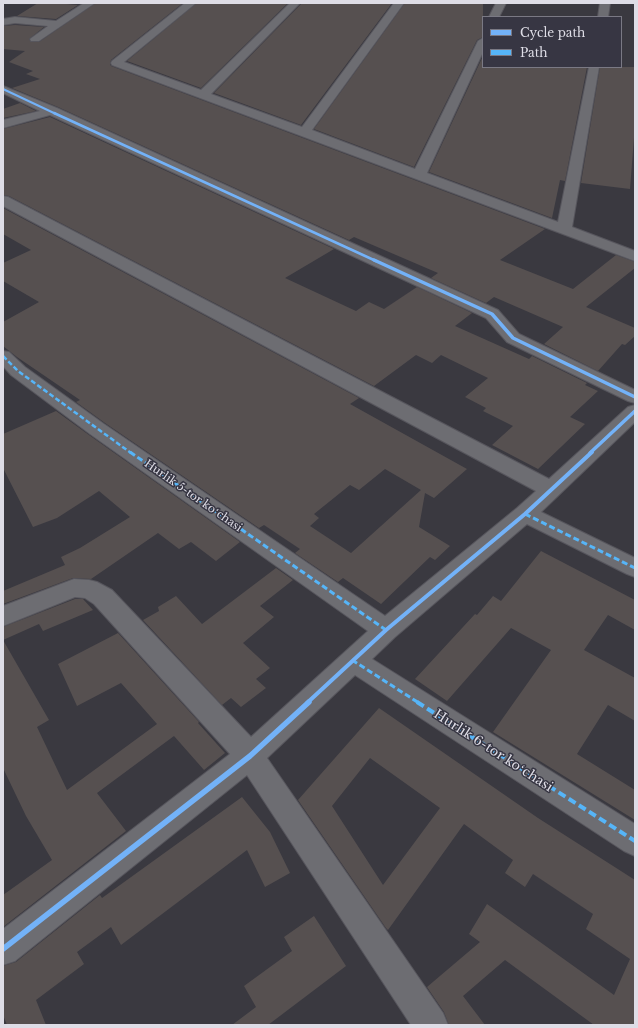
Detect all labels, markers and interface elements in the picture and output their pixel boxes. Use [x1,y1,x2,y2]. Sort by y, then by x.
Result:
legend [482,16,622,68]
text: Cycle path [520,25,585,40]
text: Path [520,45,548,60]
street label: Hurlik 5-tor koʻchasi [142,457,244,535]
street label: Hurlik 6-tor koʻchasi [431,707,555,795]

